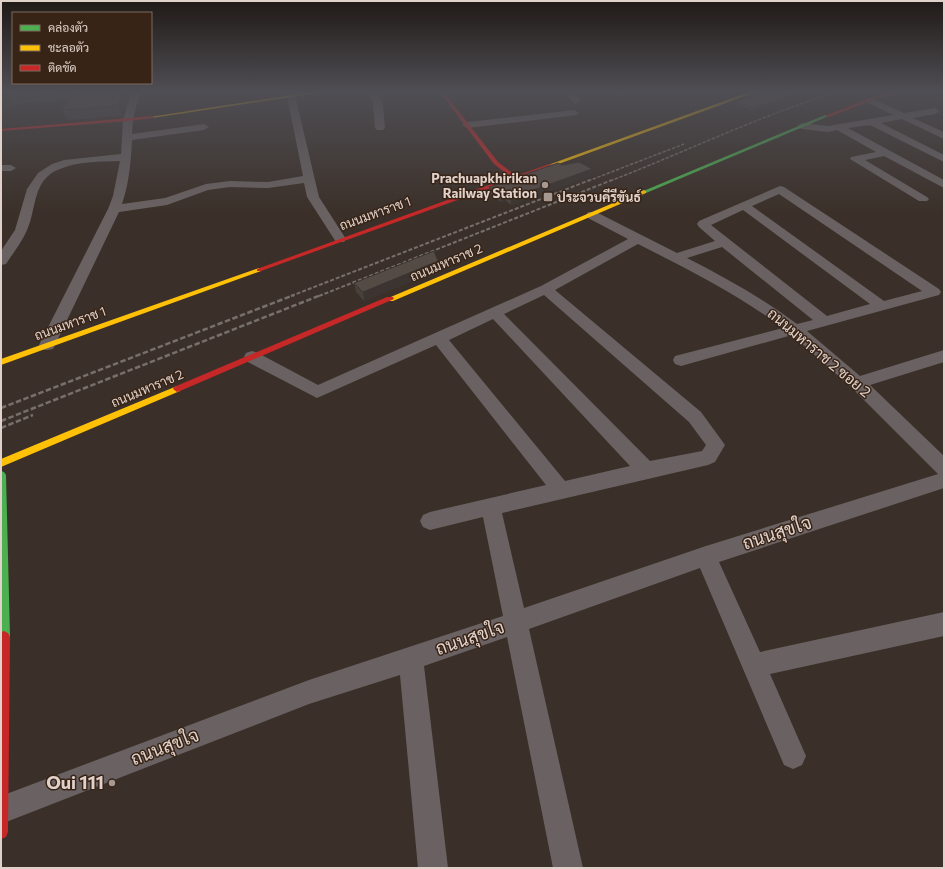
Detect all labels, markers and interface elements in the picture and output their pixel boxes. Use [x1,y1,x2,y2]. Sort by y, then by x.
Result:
legend [12,12,152,84]
text: คล่องตัว [48,20,88,34]
text: ชะลอตัว [48,40,89,54]
text: ติดขัด [48,60,77,74]
place label: Prachuapkhirikan Railway Station [431,170,537,201]
marker: Prachuapkhirikan Railway Station [540,180,550,190]
place label: ประจวบคีรีขันธ์ [557,188,642,205]
marker: ประจวบคีรีขันธ์ [542,191,554,203]
street label: ถนนมหาราช 1 [337,193,413,233]
street label: ถนนมหาราช 2 [408,240,484,284]
street label: ถนนมหาราช 1 [32,303,108,343]
street label: ถนนมหาราช 2 ซอย 2 [764,304,875,401]
street label: ถนนมหาราช 2 [109,366,185,410]
street label: ถนนสุขใจ [739,510,815,555]
street label: ถนนสุขใจ [432,614,508,661]
street label: ถนนสุขใจ [127,722,203,771]
place label: Oui 111 [46,771,104,793]
marker: Oui 111 [107,778,117,788]

